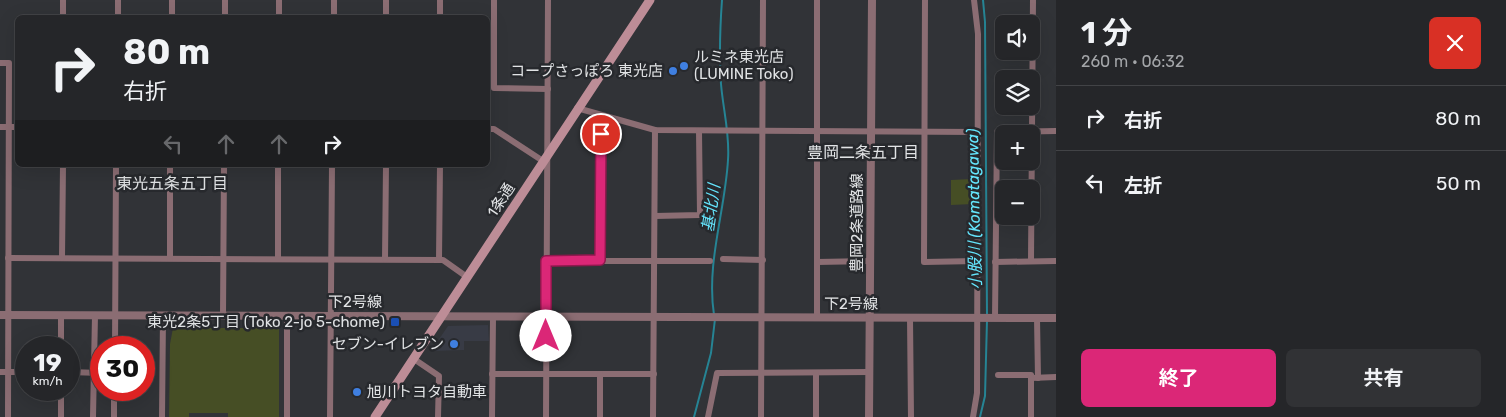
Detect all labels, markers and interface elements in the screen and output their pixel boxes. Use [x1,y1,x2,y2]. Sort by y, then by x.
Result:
map controls [995,15,1040,225]
button: sound [995,15,1040,60]
text: 1 分 [1081,15,1132,51]
button: close [1429,17,1481,69]
text: 80 m [123,31,210,73]
icon: right [40,35,105,100]
place label: ルミネ東光店 (LUMINE Toko) [694,48,794,83]
text: 260 m · 06:32 [1081,52,1184,71]
marker: ルミネ東光店 (LUMINE Toko) [678,60,690,72]
place label: コープさっぽろ 東光店 [510,62,663,80]
marker: コープさっぽろ 東光店 [667,65,679,77]
button: layers [995,70,1040,115]
text: 右折 [123,78,167,105]
icon: right [1081,104,1109,132]
text: 80 m [1435,107,1481,130]
text: 右折 [1124,109,1162,132]
pin [580,113,622,155]
icon: arrive [587,120,615,148]
button: + [995,125,1040,170]
water label: 小股川 (Komatagawa) [963,128,985,290]
icon: left [159,130,187,158]
icon: ahead [212,130,240,158]
icon: ahead [265,130,293,158]
icon: right [318,130,346,158]
district label: 豊岡二条五丁目 [807,143,919,162]
icon: left [1081,169,1109,197]
text: 50 m [1436,172,1481,195]
district label: 東光五条五丁目 [116,174,228,193]
street label: 豊岡2条道路線 [848,174,866,272]
text: 左折 [1124,174,1162,197]
street label: 1条通 [484,180,518,220]
button: − [995,180,1040,225]
water label: 基北川 [698,181,724,233]
street label: 下2号線 [328,293,382,311]
street label: 下2号線 [824,295,878,313]
position arrow [519,309,571,361]
place label: 東光2条5丁目 (Toko 2-jo 5-chome) [147,313,385,331]
marker: 東光2条5丁目 (Toko 2-jo 5-chome) [389,316,401,328]
place label: セブン-イレブン [332,335,444,353]
speed limit sign: 30 [90,336,155,401]
marker: セブン-イレブン [448,338,460,350]
text: 19 [33,348,62,377]
button: 終了 [1081,349,1276,407]
button: 共有 [1286,349,1481,407]
text: km/h [33,374,62,388]
place label: 旭川トヨタ自動車 [367,383,487,401]
marker: 旭川トヨタ自動車 [351,386,363,398]

